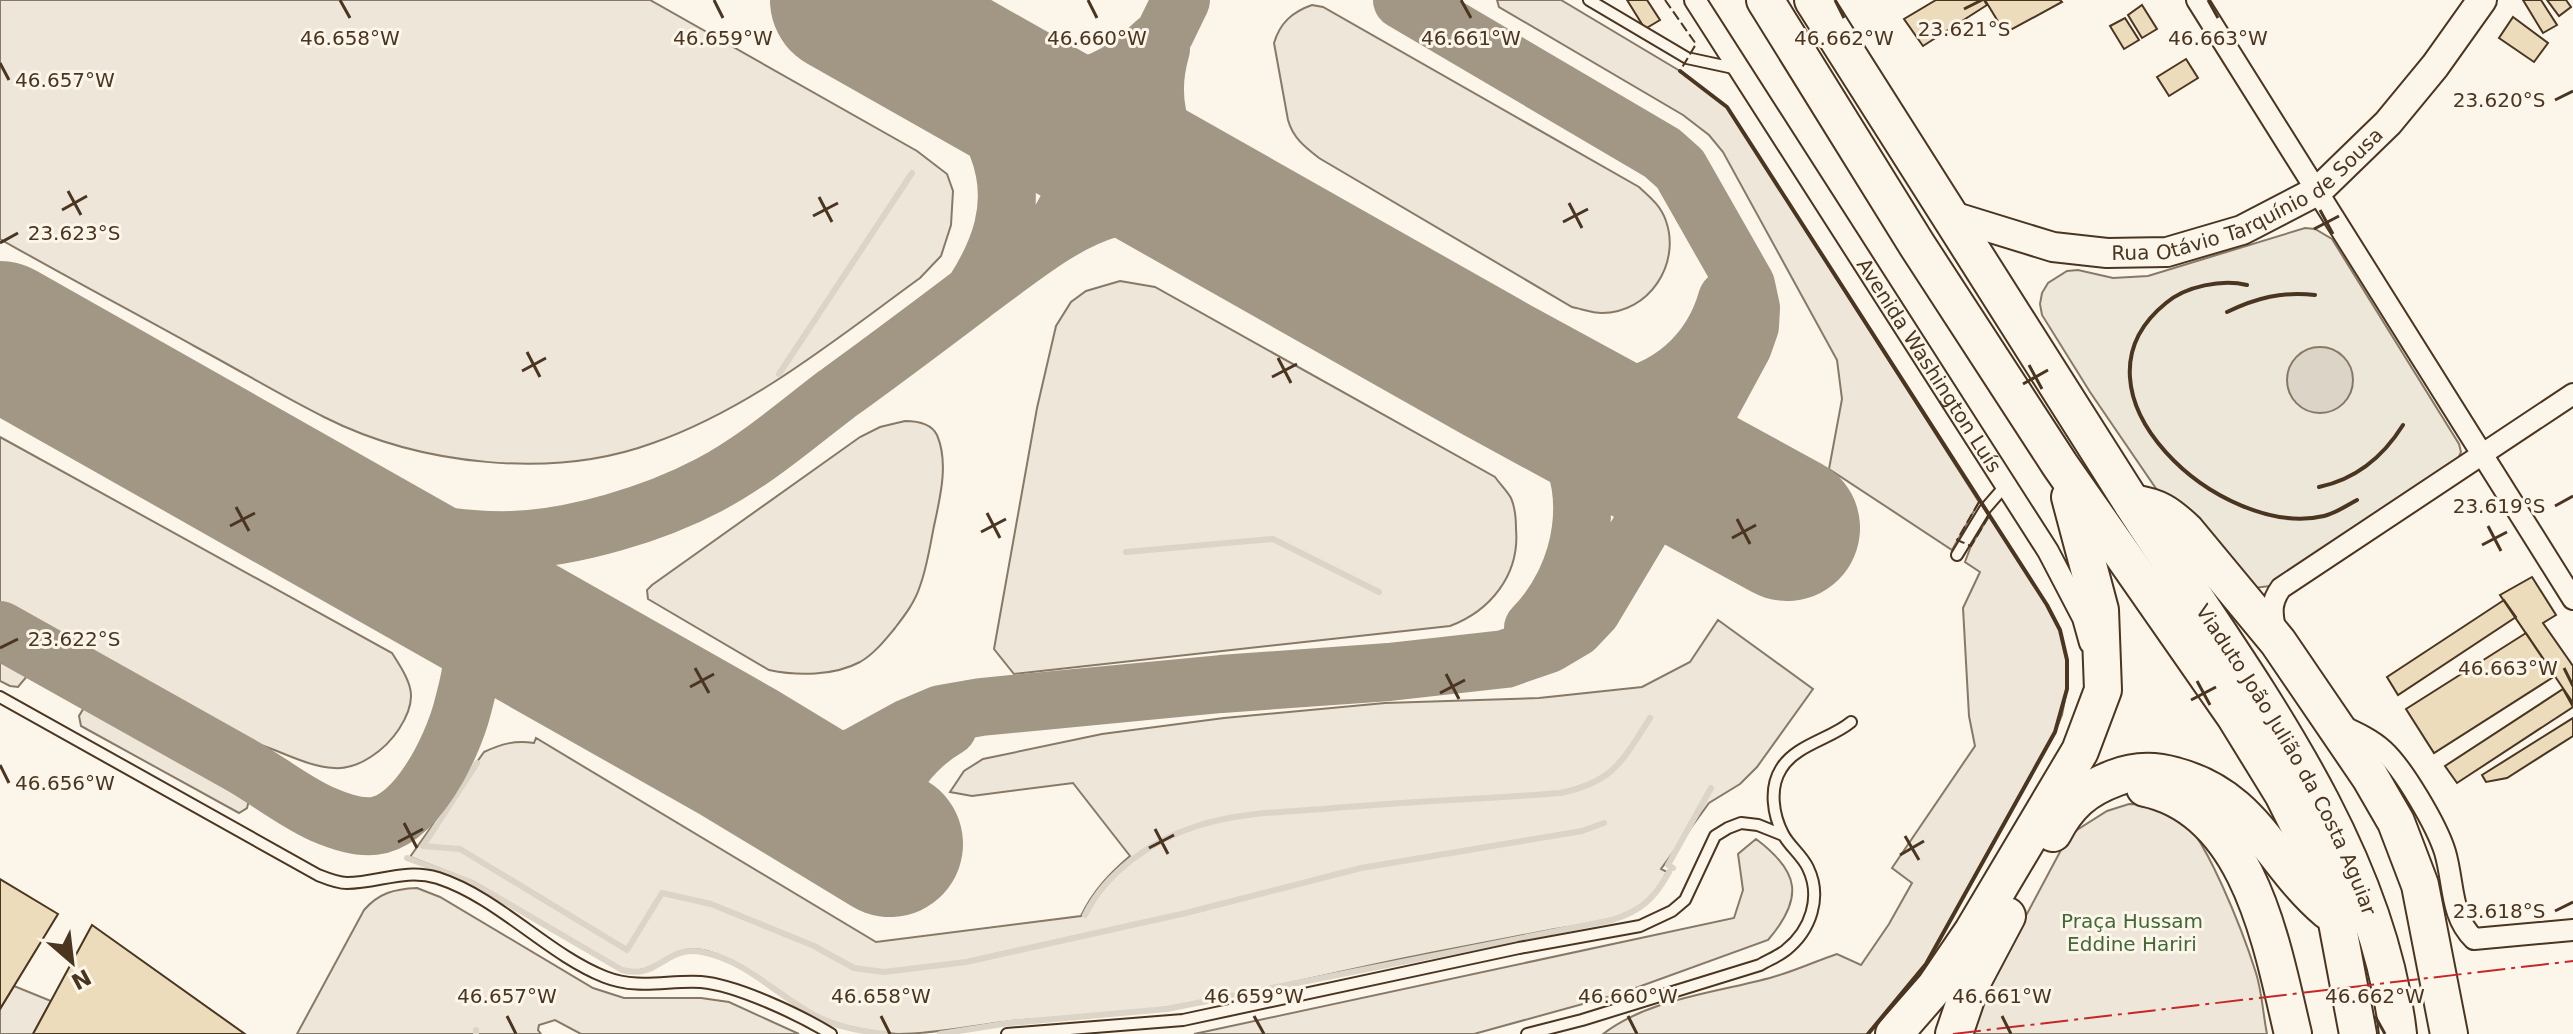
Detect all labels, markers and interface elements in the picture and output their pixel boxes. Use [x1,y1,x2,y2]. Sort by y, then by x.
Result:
text: 23.621°S [1918,17,2010,41]
text: 46.658°W [300,26,400,50]
text: 46.659°W [673,26,773,50]
text: 46.660°W [1047,26,1147,50]
text: 46.661°W [1421,26,1521,50]
text: 46.662°W [1794,26,1894,50]
text: 46.663°W [2168,26,2268,50]
text: 46.657°W [15,68,115,92]
text: 23.620°S [2453,88,2545,112]
street label: Rua Otávio Tarquínio de Sousa [2111,123,2388,265]
text: 23.623°S [28,221,120,245]
street label: Avenida Washington Luís [1852,254,2007,477]
text: 23.619°S [2453,494,2545,518]
street label: Viaduto João Julião da Costa Aguiar [2191,600,2382,919]
text: 23.622°S [28,627,120,651]
text: 46.663°W [2458,656,2558,680]
text: 46.656°W [15,771,115,795]
text: 23.618°S [2453,899,2545,923]
park label: Praça Hussam Eddine Hariri [2061,909,2203,956]
north arrow [32,922,112,1002]
text: N [67,964,95,995]
text: 46.657°W [457,984,557,1008]
text: 46.658°W [831,984,931,1008]
text: 46.659°W [1204,984,1304,1008]
text: 46.660°W [1578,984,1678,1008]
text: 46.661°W [1952,984,2052,1008]
text: 46.662°W [2325,984,2425,1008]

